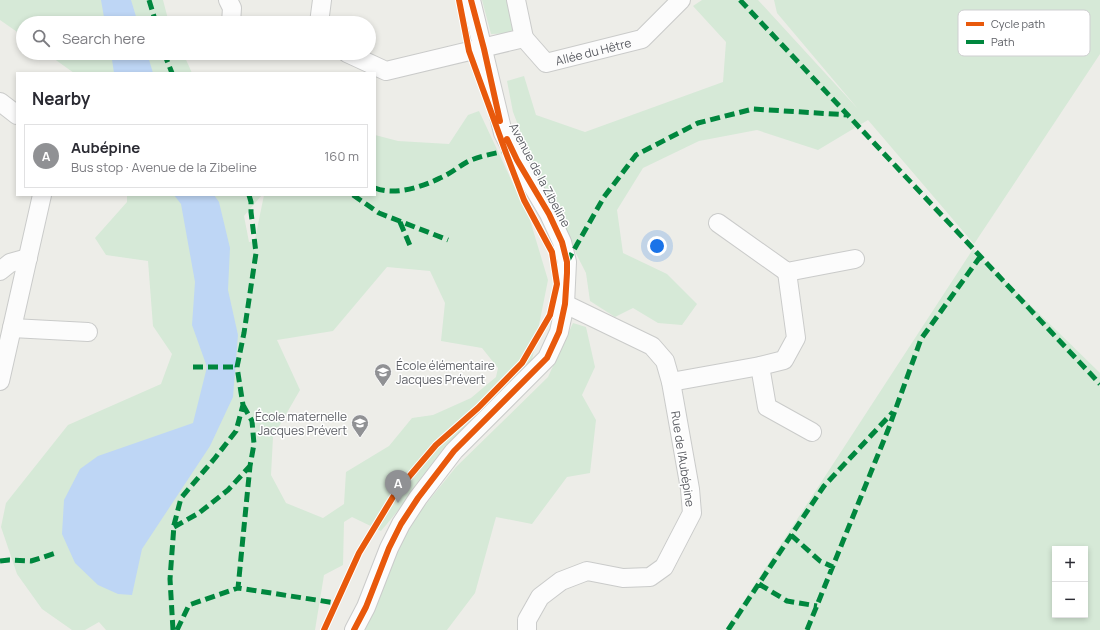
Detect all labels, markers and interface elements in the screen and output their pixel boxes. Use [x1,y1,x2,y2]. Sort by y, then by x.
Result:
legend [958,10,1090,56]
search box [16,16,376,60]
text: Cycle path [991,16,1045,31]
icon: search [30,27,52,49]
text: Search here [62,28,145,49]
street label: Allée du Hêtre [554,34,633,69]
text: Path [991,34,1014,49]
text: Nearby [32,87,90,110]
street label: Avenue de la Zibeline [505,120,575,230]
text: Aubépine [71,137,140,158]
text: A [42,147,50,165]
text: 160 m [324,147,359,165]
text: Bus stop · Avenue de la Zibeline [71,158,257,176]
your location [647,236,667,256]
place label: École élémentaire Jacques Prévert [396,357,495,388]
school or university icon: École élémentaire Jacques Prévert [373,362,393,387]
place label: École maternelle Jacques Prévert [255,408,347,439]
street label: Rue de l'Aubépine [667,410,699,508]
school or university icon: École maternelle Jacques Prévert [350,413,370,438]
pin: A [385,470,411,503]
map controls [1052,546,1088,618]
button: + [1052,546,1088,582]
button: − [1052,582,1088,618]

